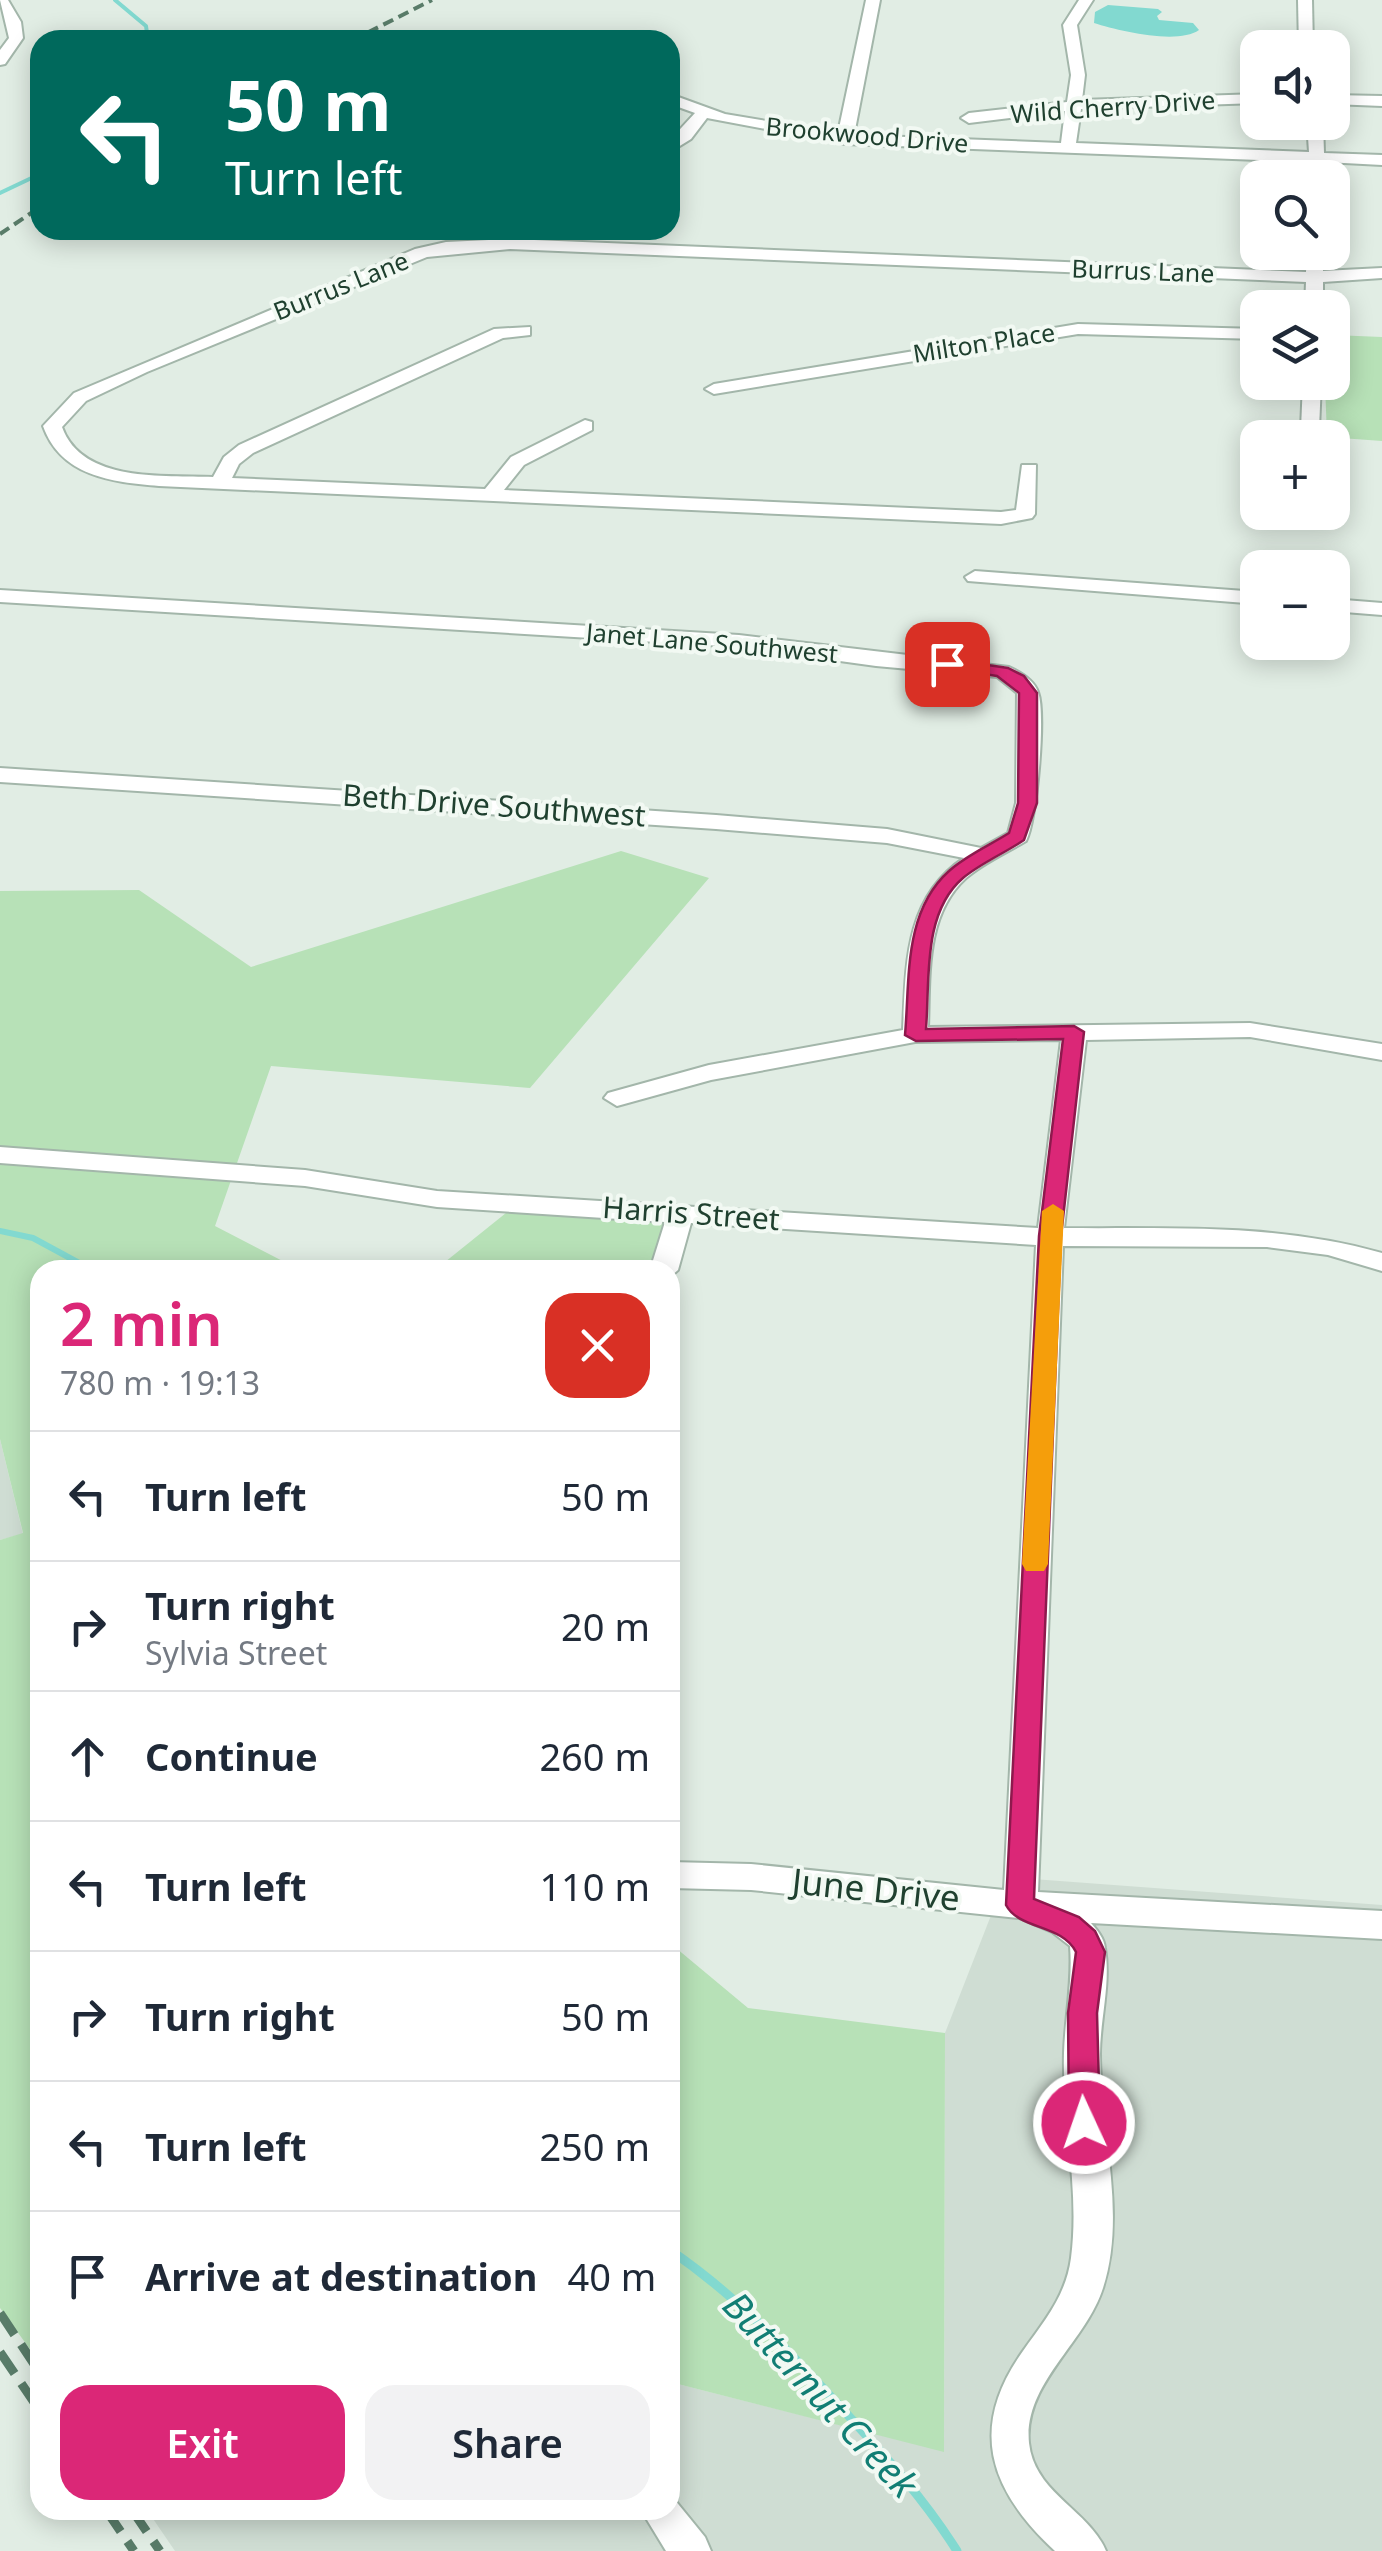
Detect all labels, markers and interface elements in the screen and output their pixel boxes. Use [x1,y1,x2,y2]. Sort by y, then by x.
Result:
map controls [1240,30,1350,660]
button: sound [1240,30,1350,140]
text: 50 m [225,56,392,152]
icon: left [60,70,190,200]
street label: Wild Cherry Drive [1009,82,1216,130]
street label: Brookwood Drive [764,108,970,160]
text: Turn left [225,147,402,208]
button: search [1240,160,1350,270]
street label: Burrus Lane [268,243,413,328]
street label: Burrus Lane [1071,251,1215,289]
button: layers [1240,290,1350,400]
street label: Milton Place [910,314,1057,370]
button: + [1240,420,1350,530]
button: − [1240,550,1350,660]
street label: Janet Lane Southwest [583,614,839,670]
pin [905,622,990,707]
icon: arrive [920,637,975,692]
street label: Beth Drive Southwest [341,773,647,836]
street label: Harris Street [601,1186,781,1239]
text: 2 min [60,1282,223,1364]
button: close [545,1293,650,1398]
text: 780 m · 19:13 [60,1361,260,1404]
icon: left [60,1469,115,1524]
text: Turn left [145,1470,307,1522]
text: 50 m [561,1470,650,1522]
text: Turn right [145,1579,335,1631]
icon: right [60,1599,115,1654]
text: 20 m [561,1600,650,1652]
text: Sylvia Street [145,1631,327,1674]
icon: ahead [60,1729,115,1784]
text: Continue [145,1730,318,1782]
text: 260 m [539,1730,650,1782]
street label: June Drive [787,1856,962,1921]
icon: left [60,1859,115,1914]
text: Turn left [145,1860,307,1912]
text: 110 m [539,1860,650,1912]
icon: right [60,1989,115,2044]
text: Turn right [145,1990,335,2042]
text: 50 m [561,1990,650,2042]
position arrow [1032,2071,1136,2175]
icon: left [60,2119,115,2174]
text: Turn left [145,2120,307,2172]
text: 250 m [539,2120,650,2172]
icon: arrive [60,2249,115,2304]
text: Arrive at destination [145,2250,537,2302]
text: 40 m [567,2250,656,2302]
water label: Butternut Creek [712,2279,931,2509]
button: Exit [60,2385,345,2500]
button: Share [365,2385,650,2500]

